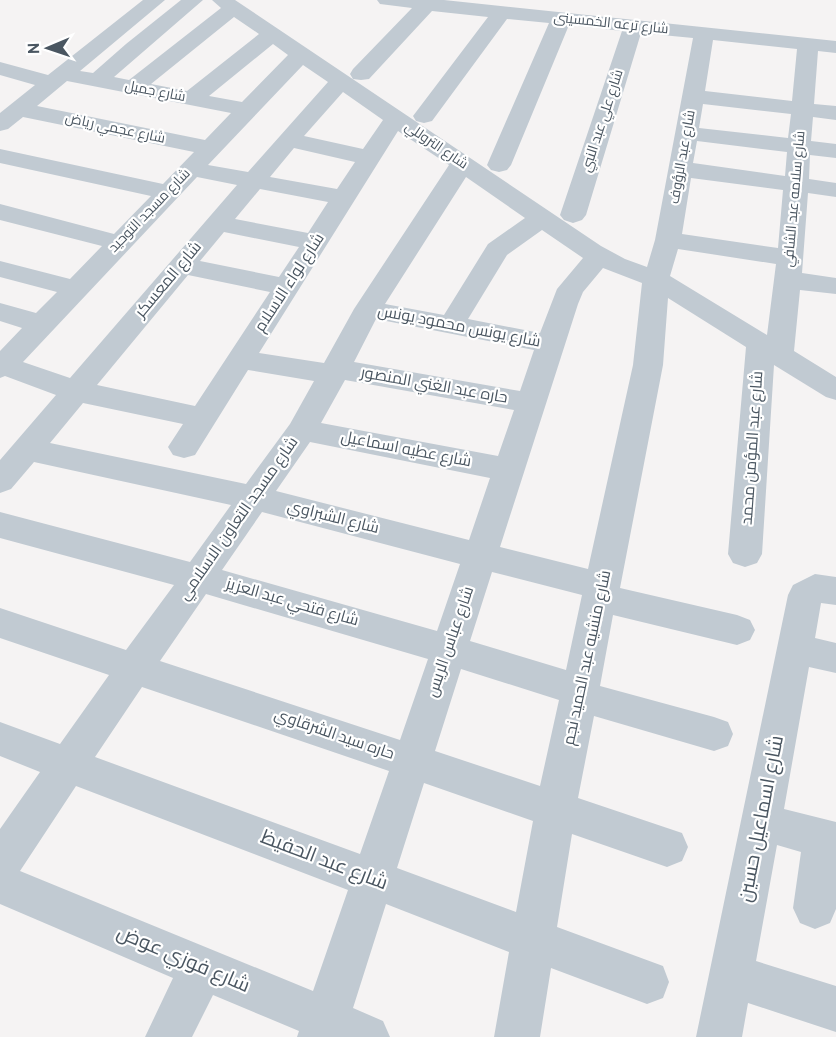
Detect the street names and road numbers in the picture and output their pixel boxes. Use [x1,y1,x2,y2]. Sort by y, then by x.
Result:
street label: شارع ترعه الخمسينى [553,10,669,38]
street label: شارع علي عبد النبي [578,67,630,175]
street label: شارع جميل [123,78,187,106]
street label: شارع عبد الرؤوف [666,109,700,205]
street label: شارع عجمي رياض [63,110,166,150]
street label: شارع التروللي [400,119,471,175]
street label: شارع سلامه عبد الشافي [781,130,811,268]
street label: شارع مسجد التوحيد [106,166,194,256]
street label: شارع لواء الاسلام [251,230,329,336]
street label: شارع المعسكر [131,238,207,323]
street label: شارع يونس محمود يونس [376,301,542,353]
street label: حاره عبد الغني المنصور [357,363,509,411]
street label: شارع عبد المؤمن محمد [738,370,768,526]
street label: شارع عطيه اسماعيل [339,428,473,472]
street label: شارع مسجد التعاون الاسلامي [175,433,305,606]
street label: شارع الشبراوي [284,497,381,541]
street label: شارع منشيه عبد الحميد نجم [560,569,616,747]
street label: شارع فتحي عبد العزيز [222,574,361,633]
street label: شارع عباس الريس [423,584,479,700]
street label: حاره سيد الشرقاوي [271,705,397,767]
street label: شارع اسماعيل حسين [733,733,791,905]
street label: شارع عبد الحفيظ [257,825,391,897]
street label: شارع فوزي عوض [112,920,254,1001]

